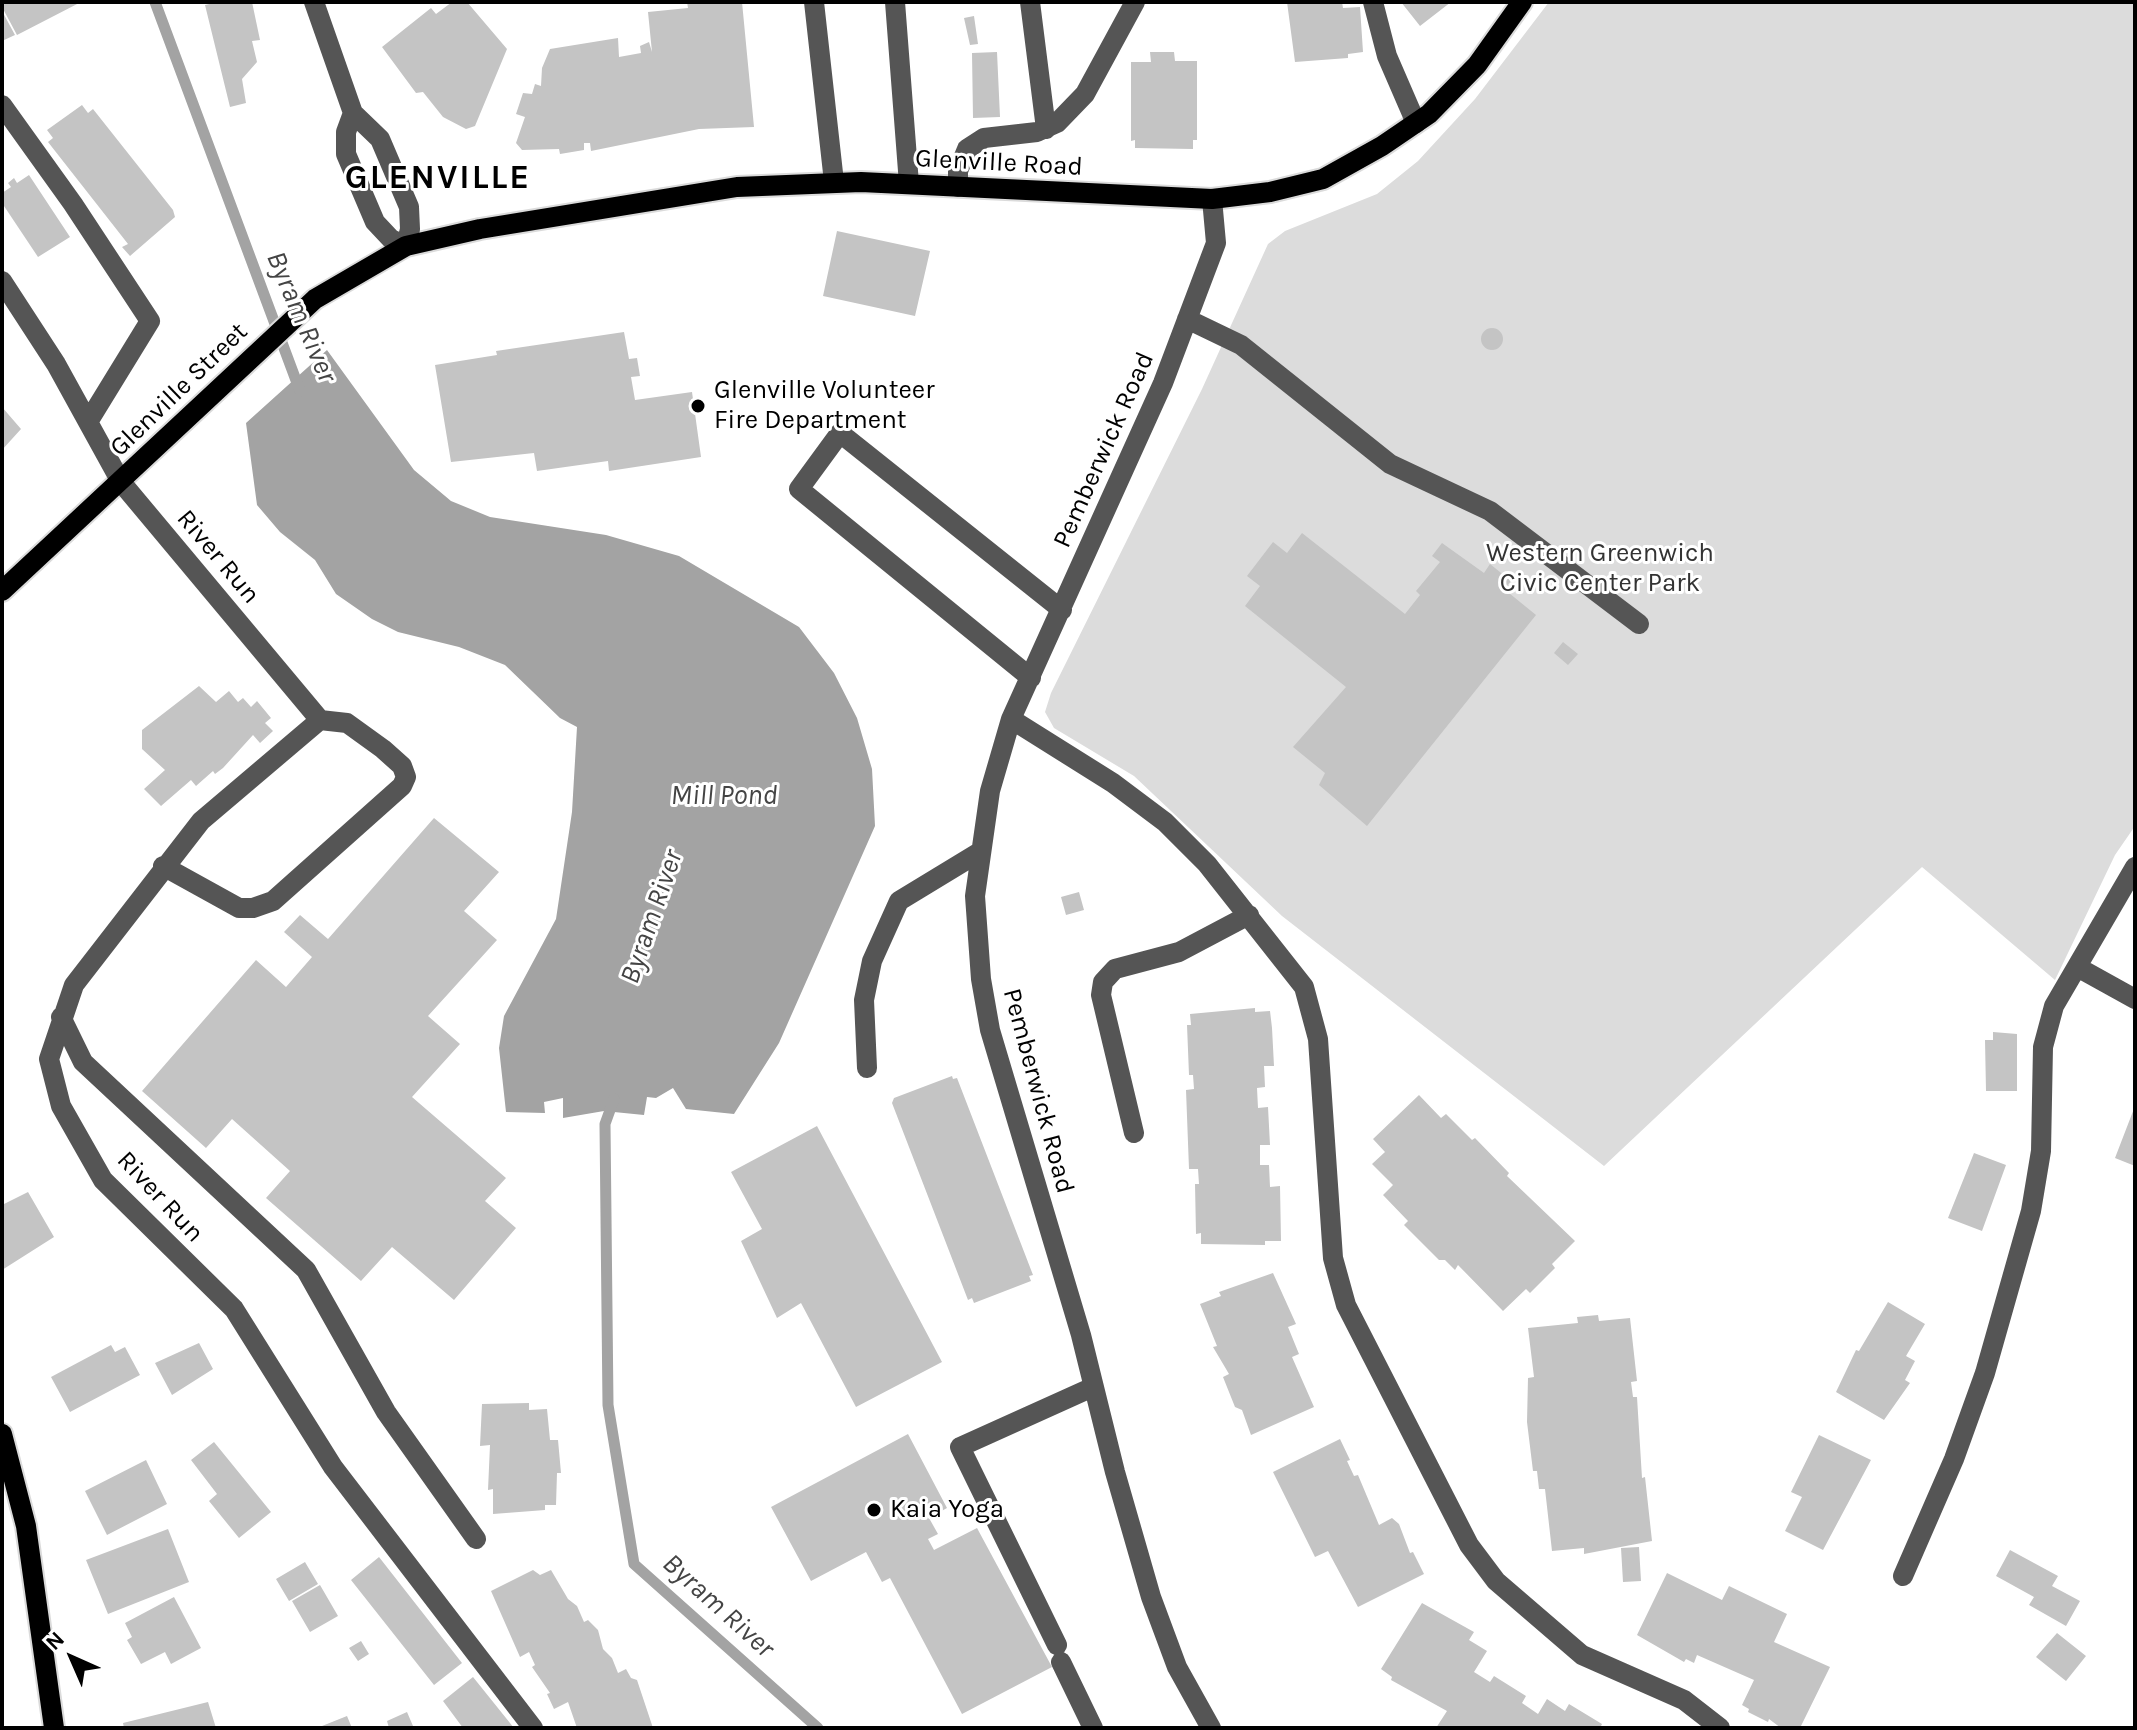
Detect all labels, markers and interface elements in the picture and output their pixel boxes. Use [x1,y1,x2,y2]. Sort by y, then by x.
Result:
street label: Glenville Road [914,143,1084,183]
district label: GLENVILLE [345,158,531,198]
water label: Byram River [258,246,344,388]
street label: Glenville Street [104,316,254,464]
street label: Pemberwick Road [1047,347,1161,553]
place label: Glenville Volunteer Fire Department [714,375,935,436]
marker: Glenville Volunteer Fire Department [689,397,707,415]
street label: River Run [170,504,266,610]
park label: Western Greenwich Civic Center Park [1486,538,1714,600]
water label: Mill Pond [671,779,777,813]
water label: Byram River [613,846,691,988]
street label: Pemberwick Road [996,985,1080,1197]
street label: River Run [110,1145,210,1249]
place label: Kaia Yoga [890,1494,1004,1526]
marker: Kaia Yoga [865,1501,883,1519]
water label: Byram River [655,1547,781,1665]
north arrow [32,1618,112,1698]
text: N [40,1626,70,1656]

